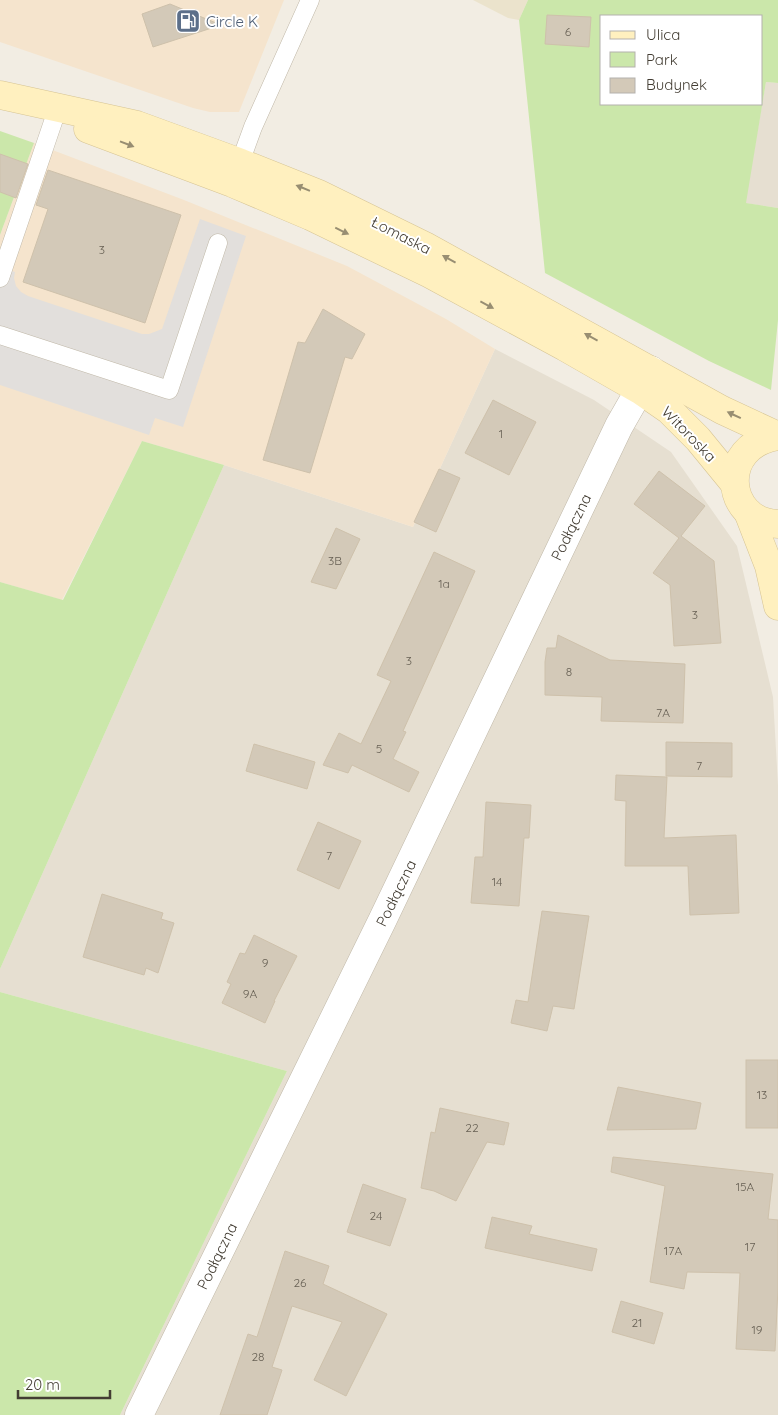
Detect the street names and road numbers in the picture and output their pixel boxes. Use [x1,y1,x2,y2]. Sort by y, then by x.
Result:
street label: Łomaska [368,212,434,258]
street label: Witoroska [658,402,720,466]
street label: Podłączna [547,490,595,564]
street label: Podłączna [372,856,420,930]
street label: Podłączna [193,1219,241,1293]

